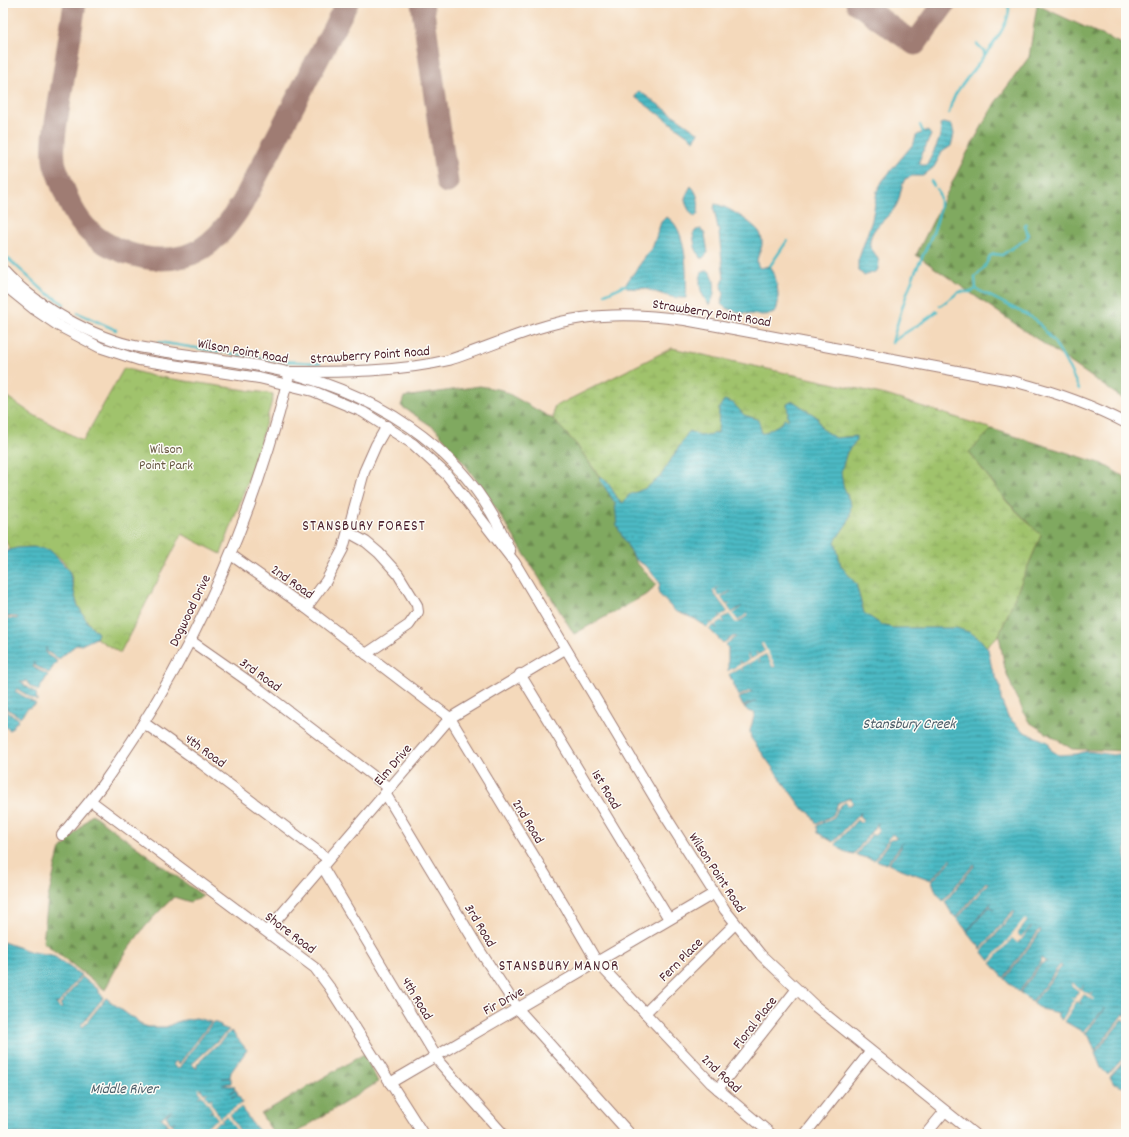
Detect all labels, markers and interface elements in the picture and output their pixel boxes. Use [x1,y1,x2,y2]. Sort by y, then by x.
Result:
street label: Strawberry Point Road [651,295,772,333]
street label: Wilson Point Road [196,334,290,370]
street label: Strawberry Point Road [310,342,431,370]
park label: Wilson Point Park [139,440,193,476]
district label: STANSBURY FOREST [302,516,426,538]
street label: 2nd Road [266,561,317,605]
street label: Dogwood Drive [165,572,217,650]
street label: 3rd Road [235,654,285,698]
water label: Stansbury Creek [863,714,957,736]
street label: 4th Road [180,730,230,773]
street label: Elm Drive [370,740,417,791]
street label: 1st Road [586,766,625,814]
street label: 2nd Road [506,796,548,848]
street label: Wilson Point Road [683,829,750,917]
street label: 3rd Road [459,901,500,951]
street label: Shore Road [260,908,320,960]
street label: Fern Place [655,934,708,987]
district label: STANSBURY MANOR [499,956,619,978]
street label: 4th Road [396,974,437,1024]
street label: Fir Drive [480,982,528,1021]
street label: Floral Place [729,993,783,1054]
street label: 2nd Road [696,1051,745,1098]
water label: Middle River [90,1079,159,1101]

